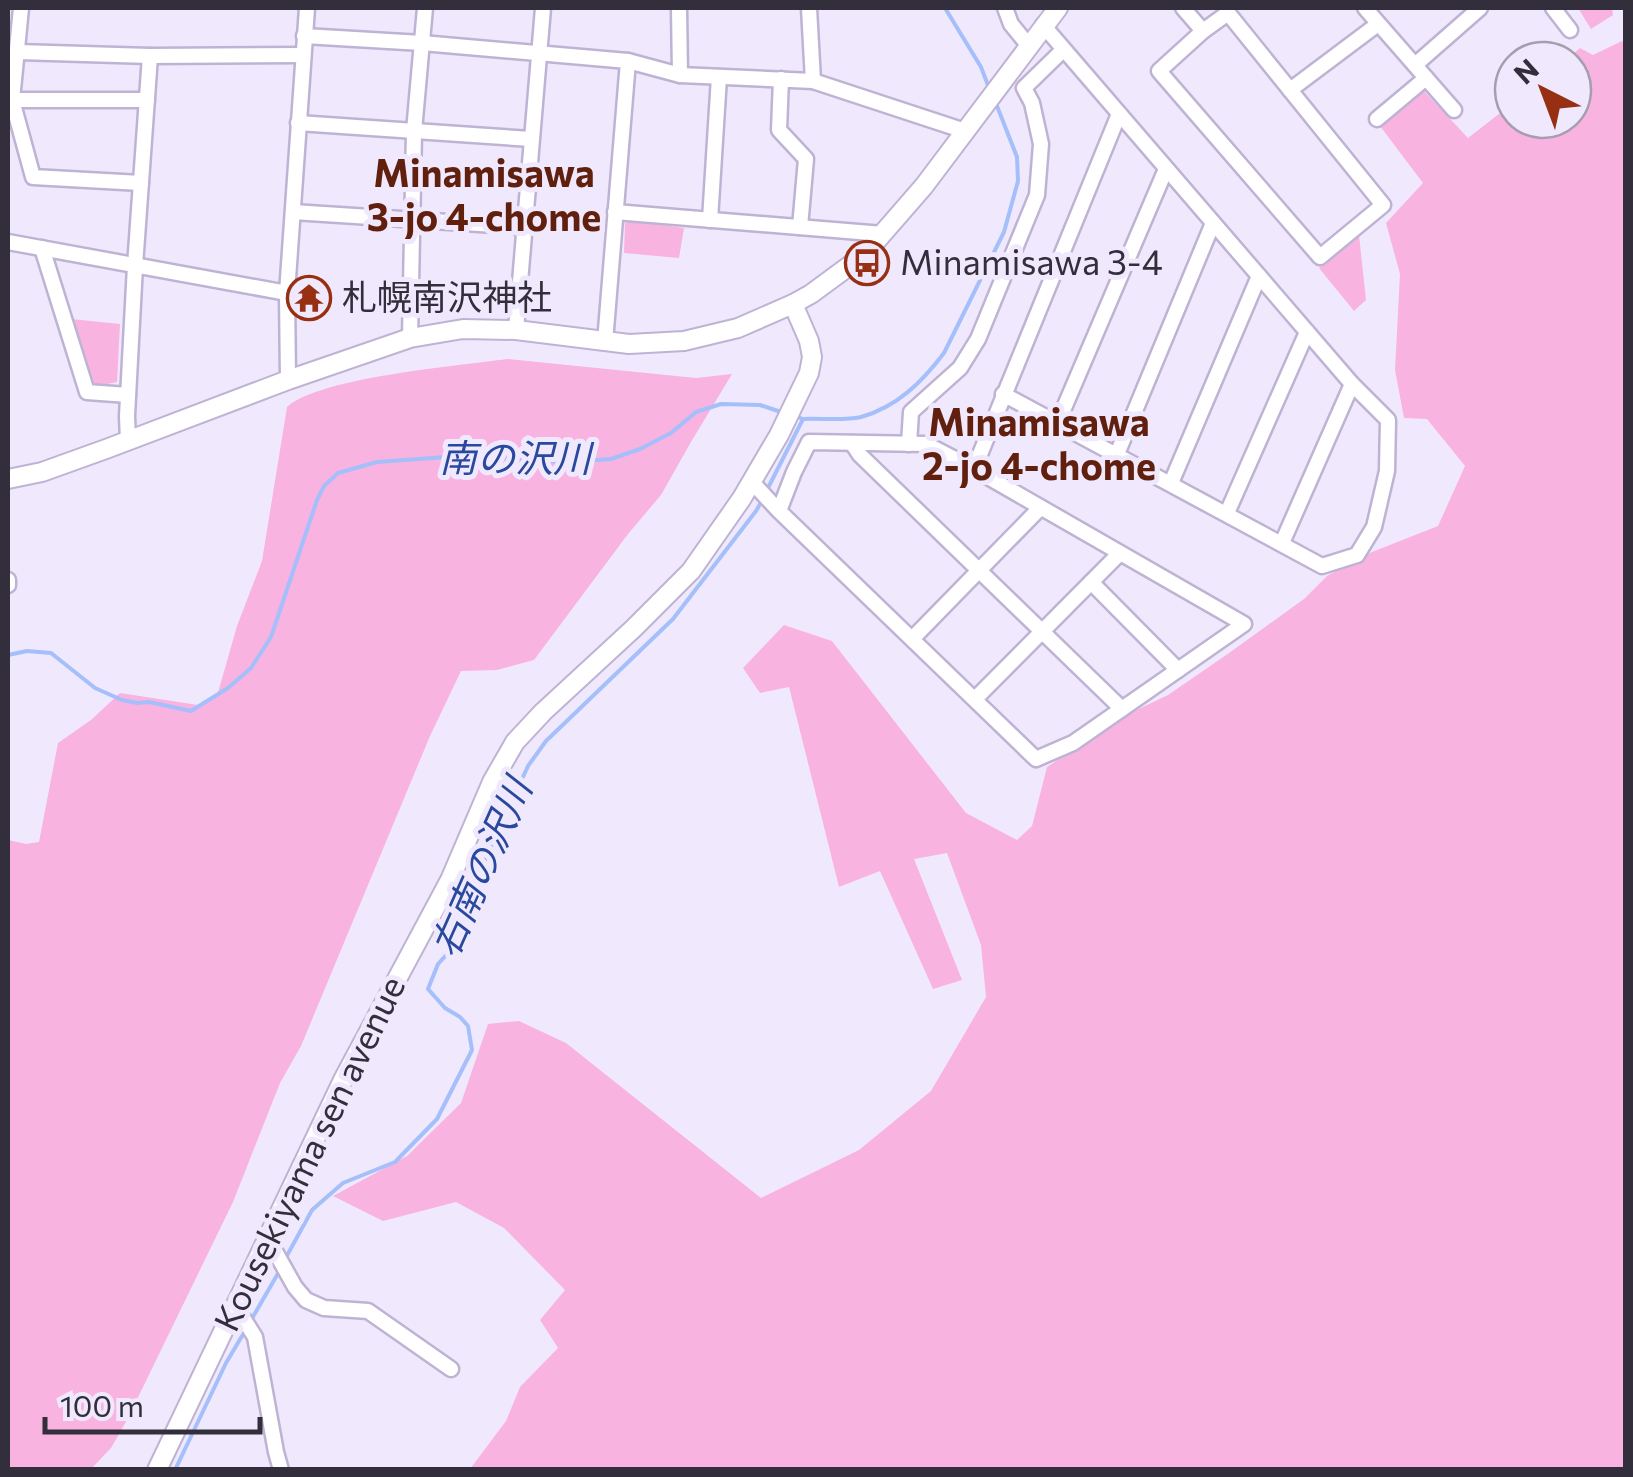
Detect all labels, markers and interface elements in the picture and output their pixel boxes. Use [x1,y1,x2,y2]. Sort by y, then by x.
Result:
north arrow [1493,40,1593,140]
text: N [1506,51,1545,90]
district label: Minamisawa 3-jo 4-chome [367,148,601,239]
place label: Minamisawa 3-4 [900,239,1163,282]
bus stop icon: Minamisawa 3-4 [844,240,890,286]
place label: 札幌南沢神社 [342,274,552,317]
temple icon: 札幌南沢神社 [286,275,332,321]
district label: Minamisawa 2-jo 4-chome [922,397,1156,488]
water label: 南の沢川 [439,433,595,480]
water label: 右南の沢川 [420,767,541,963]
street label: Kousekiyama sen avenue [203,968,412,1337]
scale bar [45,1372,260,1434]
text: 100 m [60,1386,144,1423]

